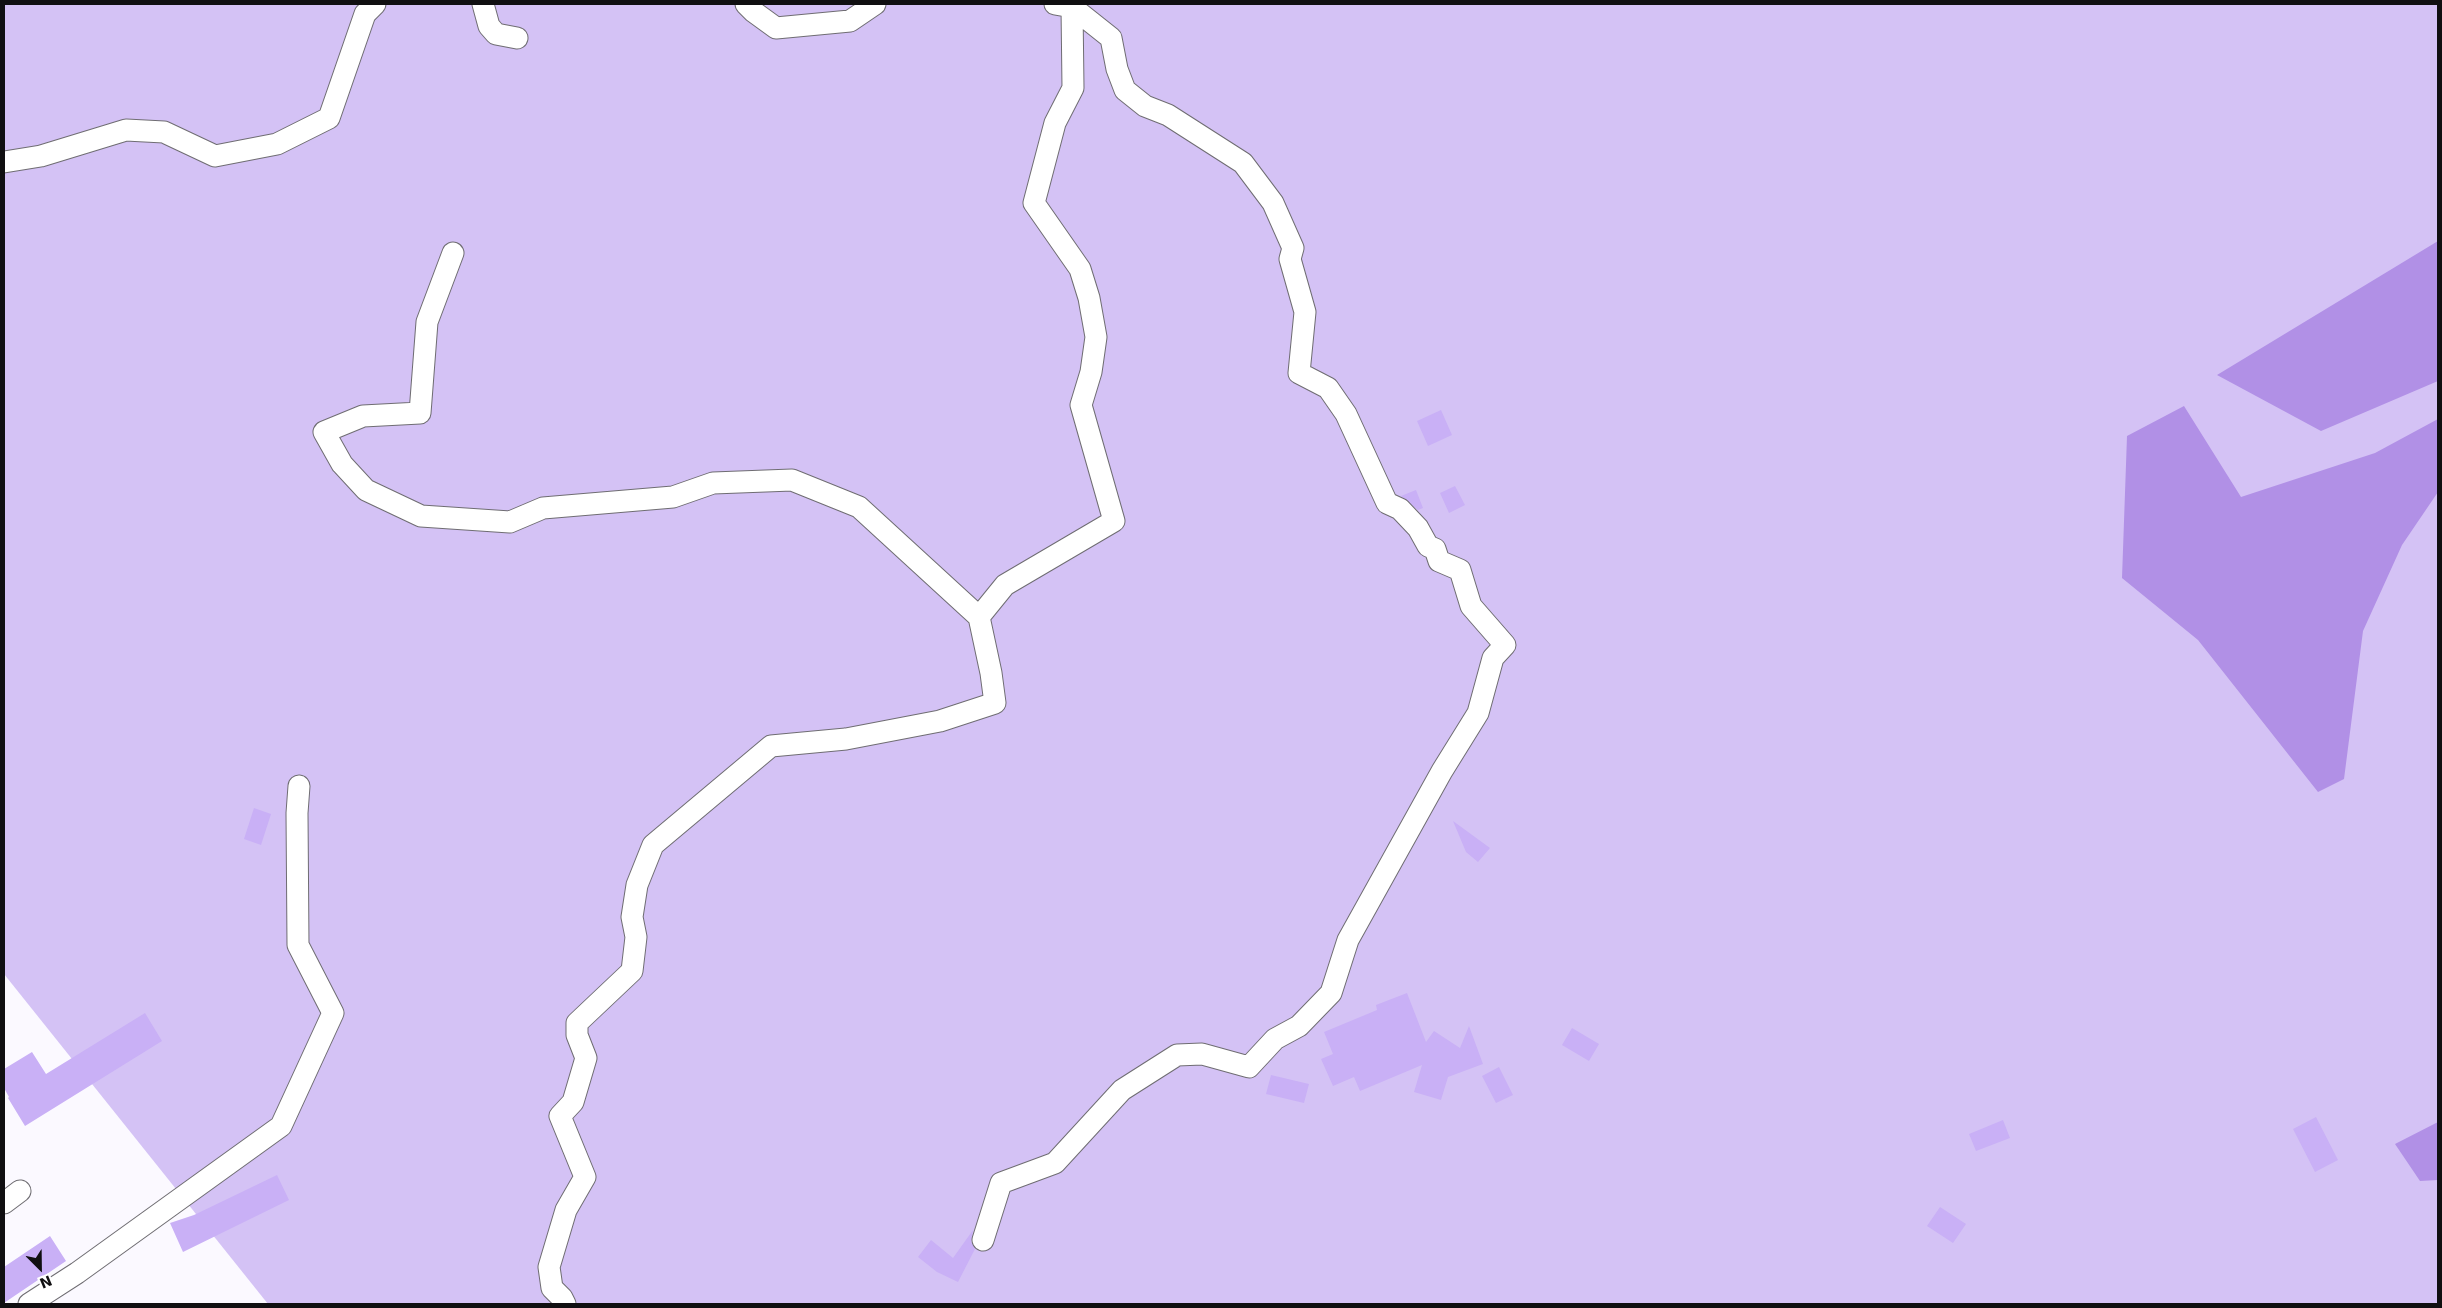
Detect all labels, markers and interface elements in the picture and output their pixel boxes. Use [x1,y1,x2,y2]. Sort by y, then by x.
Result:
north arrow [15,1243,65,1293]
text: N [37,1272,54,1291]

